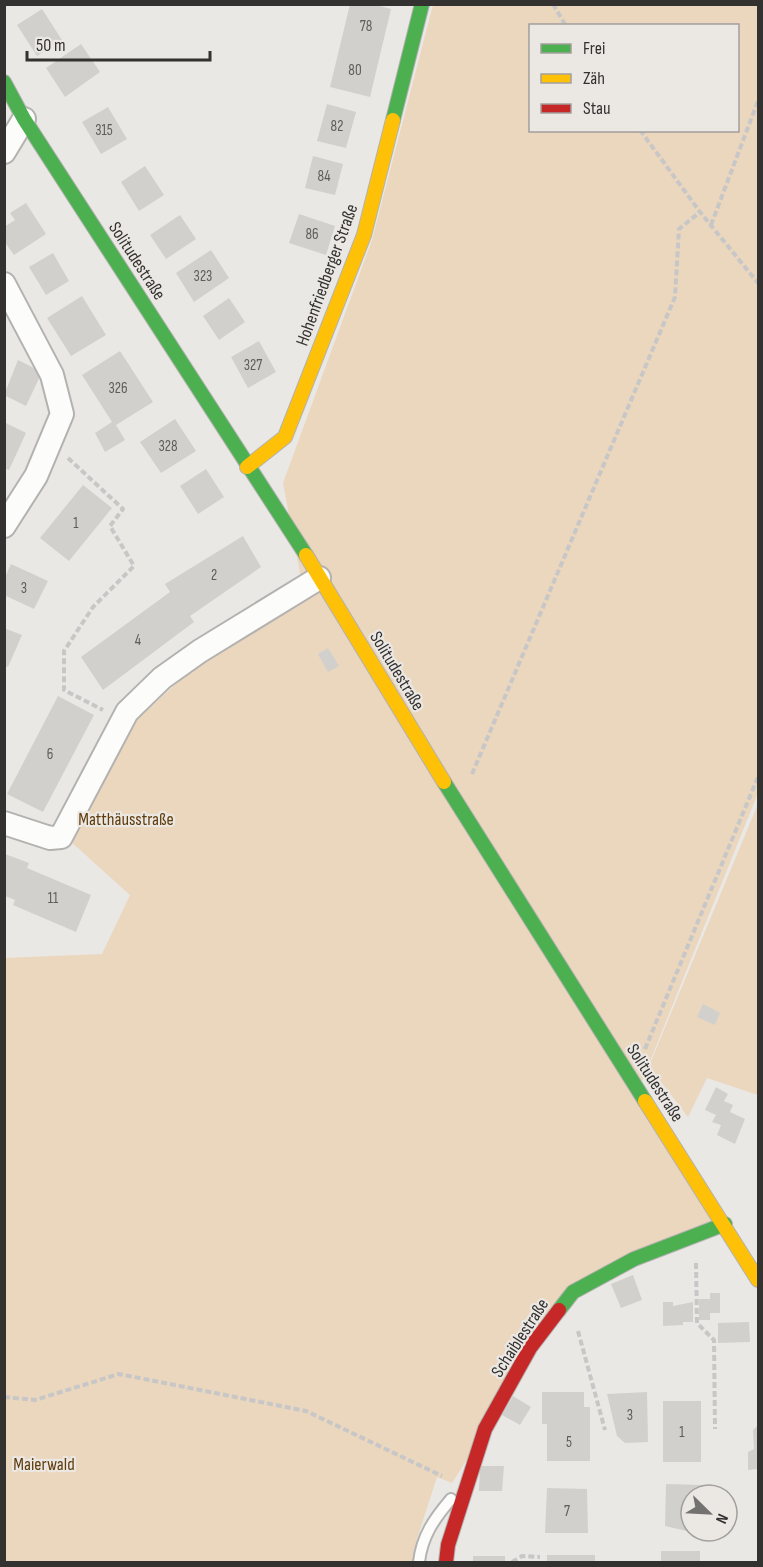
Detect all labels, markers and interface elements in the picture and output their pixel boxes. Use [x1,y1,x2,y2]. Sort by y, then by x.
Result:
house number: 78 [360,17,372,36]
scale bar [27,24,210,62]
legend [529,24,739,132]
text: 50 m [36,35,66,56]
text: Frei [583,38,605,59]
house number: 80 [348,61,362,80]
text: Zäh [583,68,605,89]
text: Stau [583,98,611,119]
house number: 82 [331,117,343,136]
house number: 315 [95,121,113,140]
house number: 84 [317,167,331,186]
street label: Hohenfriedberger Straße [292,201,362,349]
street label: Solitudestraße [104,218,170,304]
house number: 86 [305,225,319,244]
house number: 323 [194,267,212,286]
house number: 327 [244,356,262,375]
house number: 326 [108,379,128,398]
house number: 328 [158,437,178,456]
house number: 1 [73,514,79,533]
house number: 2 [211,566,217,585]
house number: 3 [21,579,27,598]
street label: Solitudestraße [365,628,429,714]
house number: 4 [135,631,141,650]
house number: 6 [47,745,53,764]
park label: Matthäusstraße [78,809,174,830]
house number: 11 [48,889,59,908]
street label: Solitudestraße [622,1040,688,1126]
street label: Schaiblestraße [487,1295,553,1381]
house number: 3 [627,1406,633,1425]
house number: 1 [679,1423,685,1442]
house number: 5 [566,1433,572,1452]
park label: Maierwald [13,1454,75,1475]
north arrow [679,1483,739,1543]
house number: 7 [564,1502,570,1521]
text: N [711,1511,732,1526]

